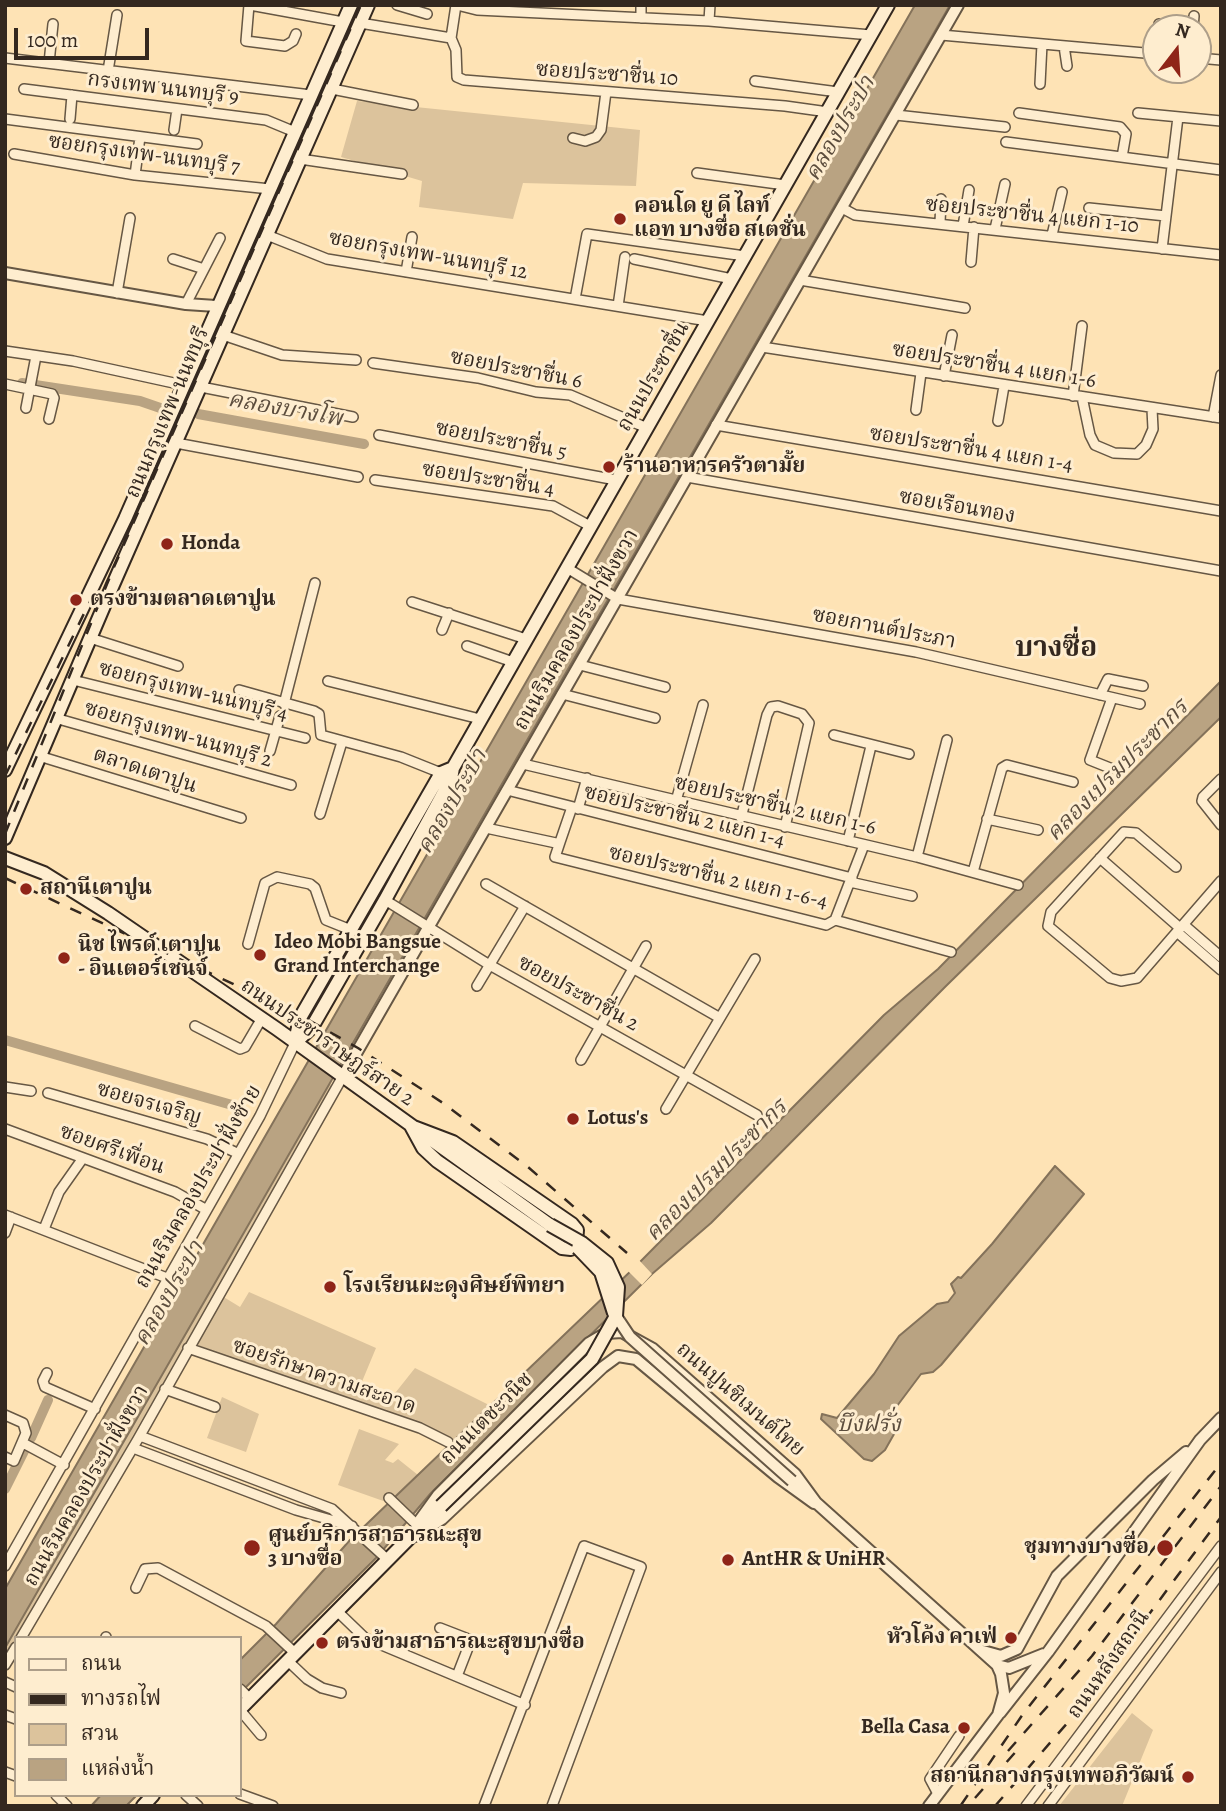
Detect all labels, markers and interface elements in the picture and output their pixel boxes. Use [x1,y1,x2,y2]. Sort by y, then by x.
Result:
scale bar [18,14,152,58]
north arrow [1142,14,1212,84]
text: N [1172,16,1193,45]
text: 100 m [27,26,78,54]
street label: ซอยประชาชื่น 10 [535,57,679,93]
street label: กรงเทพ นนทบุรี 9 [86,67,240,111]
water label: คลองประปา [800,72,882,186]
street label: ซอยกรุงเทพ-นนทบุรี 7 [47,129,241,181]
street label: ซอยประชาชื่น 4 แยก 1-10 [924,192,1140,240]
place label: คอนโด ยู ดี ไลท์ แอท บางซื่อ สเตชั่น [634,194,806,244]
marker: คอนโด ยู ดี ไลท์ แอท บางซื่อ สเตชั่น [612,211,628,227]
street label: ซอยกรุงเทพ-นนทบุรี 12 [327,226,529,286]
street label: ถนนประชาชื่น [612,317,696,437]
street label: ถนนกรุงเทพ-นนทบุรี [121,324,215,502]
street label: ซอยประชาชื่น 4 แยก 1-6 [890,337,1098,395]
street label: ซอยประชาชื่น 6 [448,345,584,395]
water label: คลองบางโพ [226,386,344,434]
street label: ซอยประชาชื่น 5 [433,416,569,466]
street label: ซอยประชาชื่น 4 แยก 1-4 [867,421,1075,479]
place label: ร้านอาหารครัวตามั้ย [623,454,805,480]
street label: ซอยประชาชื่น 4 [420,457,556,503]
marker: ร้านอาหารครัวตามั้ย [601,459,617,475]
street label: ซอยเรือนทอง [897,484,1017,530]
street label: ถนนริมคลองประปาฝั่งขวา [509,525,645,735]
place label: Honda [181,531,240,557]
marker: Honda [159,536,175,552]
place label: ตรงข้ามตลาดเตาปูน [90,587,276,613]
marker: ตรงข้ามตลาดเตาปูน [68,592,84,608]
street label: ซอยกานต์ประภา [810,603,958,655]
district label: บางซื่อ [1015,632,1097,666]
street label: ซอยกรุงเทพ-นนทบุรี 4 [96,656,290,728]
water label: คลองเปรมประชากร [1041,694,1195,848]
street label: ซอยกรุงเทพ-นนทบุรี 2 [81,696,275,774]
street label: ตลาดเตาปูน [90,742,200,800]
water label: คลองประปา [412,745,494,859]
street label: ซอยประชาชื่น 2 แยก 1-6 [672,771,878,841]
street label: ซอยประชาชื่น 2 แยก 1-4 [581,780,787,854]
street label: ซอยประชาชื่น 2 แยก 1-6-4 [606,841,830,915]
place label: สถานีเตาปูน [40,876,152,902]
marker: สถานีเตาปูน [18,881,34,897]
place label: Ideo Mobi Bangsue Grand Interchange [274,930,441,980]
place label: นิช ไพรด์ เตาปูน - อินเตอร์เชนจ์ [78,933,221,983]
marker: Ideo Mobi Bangsue Grand Interchange [252,947,268,963]
marker: นิช ไพรด์ เตาปูน - อินเตอร์เชนจ์ [56,950,72,966]
street label: ซอยประชาชื่น 2 [513,950,643,1038]
street label: ถนนประชาราษฎร์สาย 2 [235,974,419,1112]
street label: ซอยจรเจริญ [94,1077,204,1131]
street label: ถนนริมคลองประปาฝั่งซ้าย [130,1081,268,1293]
water label: คลองเปรมประชากร [640,1094,794,1248]
place label: Lotus's [587,1106,648,1132]
marker: Lotus's [565,1111,581,1127]
street label: ซอยศรีเพื่อน [56,1119,168,1181]
water label: คลองประปา [129,1237,211,1351]
place label: โรงเรียนผะดุงศิษย์พิทยา [344,1274,565,1300]
marker: โรงเรียนผะดุงศิษย์พิทยา [322,1279,338,1295]
street label: ซอยรักษาความสะอาด [229,1334,419,1420]
street label: ถนนปูนซิเมนต์ไทย [671,1337,809,1463]
street label: ถนนเตชะวนิช [436,1368,538,1470]
street label: ถนนริมคลองประปาฝั่งขวา [19,1381,155,1591]
water label: บึงฝรั่ง [837,1411,901,1439]
place label: ศูนย์บริการสาธารณะสุข 3 บางซื่อ [268,1523,482,1573]
place label: ชุมทางบางซื่อ [1024,1535,1149,1561]
marker: ศูนย์บริการสาธารณะสุข 3 บางซื่อ [242,1538,262,1558]
marker: ชุมทางบางซื่อ [1155,1538,1175,1558]
place label: AntHR & UniHR [742,1547,886,1573]
marker: AntHR & UniHR [720,1552,736,1568]
street label: ถนนหลังสถานี [1062,1606,1156,1724]
place label: หัวโค้ง คาเฟ่ [887,1625,997,1651]
place label: ตรงข้ามสาธารณะสุขบางซื่อ [336,1630,585,1656]
marker: หัวโค้ง คาเฟ่ [1003,1630,1019,1646]
marker: ตรงข้ามสาธารณะสุขบางซื่อ [314,1635,330,1651]
legend [14,1636,242,1797]
text: ถนน [81,1649,122,1677]
text: ทางรถไฟ [81,1684,161,1712]
place label: Bella Casa [861,1715,950,1741]
text: สวน [81,1719,119,1747]
marker: Bella Casa [956,1720,972,1736]
text: แหล่งน้ำ [81,1754,154,1782]
place label: สถานีกลางกรุงเทพอภิวัฒน์ [930,1764,1174,1790]
marker: สถานีกลางกรุงเทพอภิวัฒน์ [1180,1769,1196,1785]

